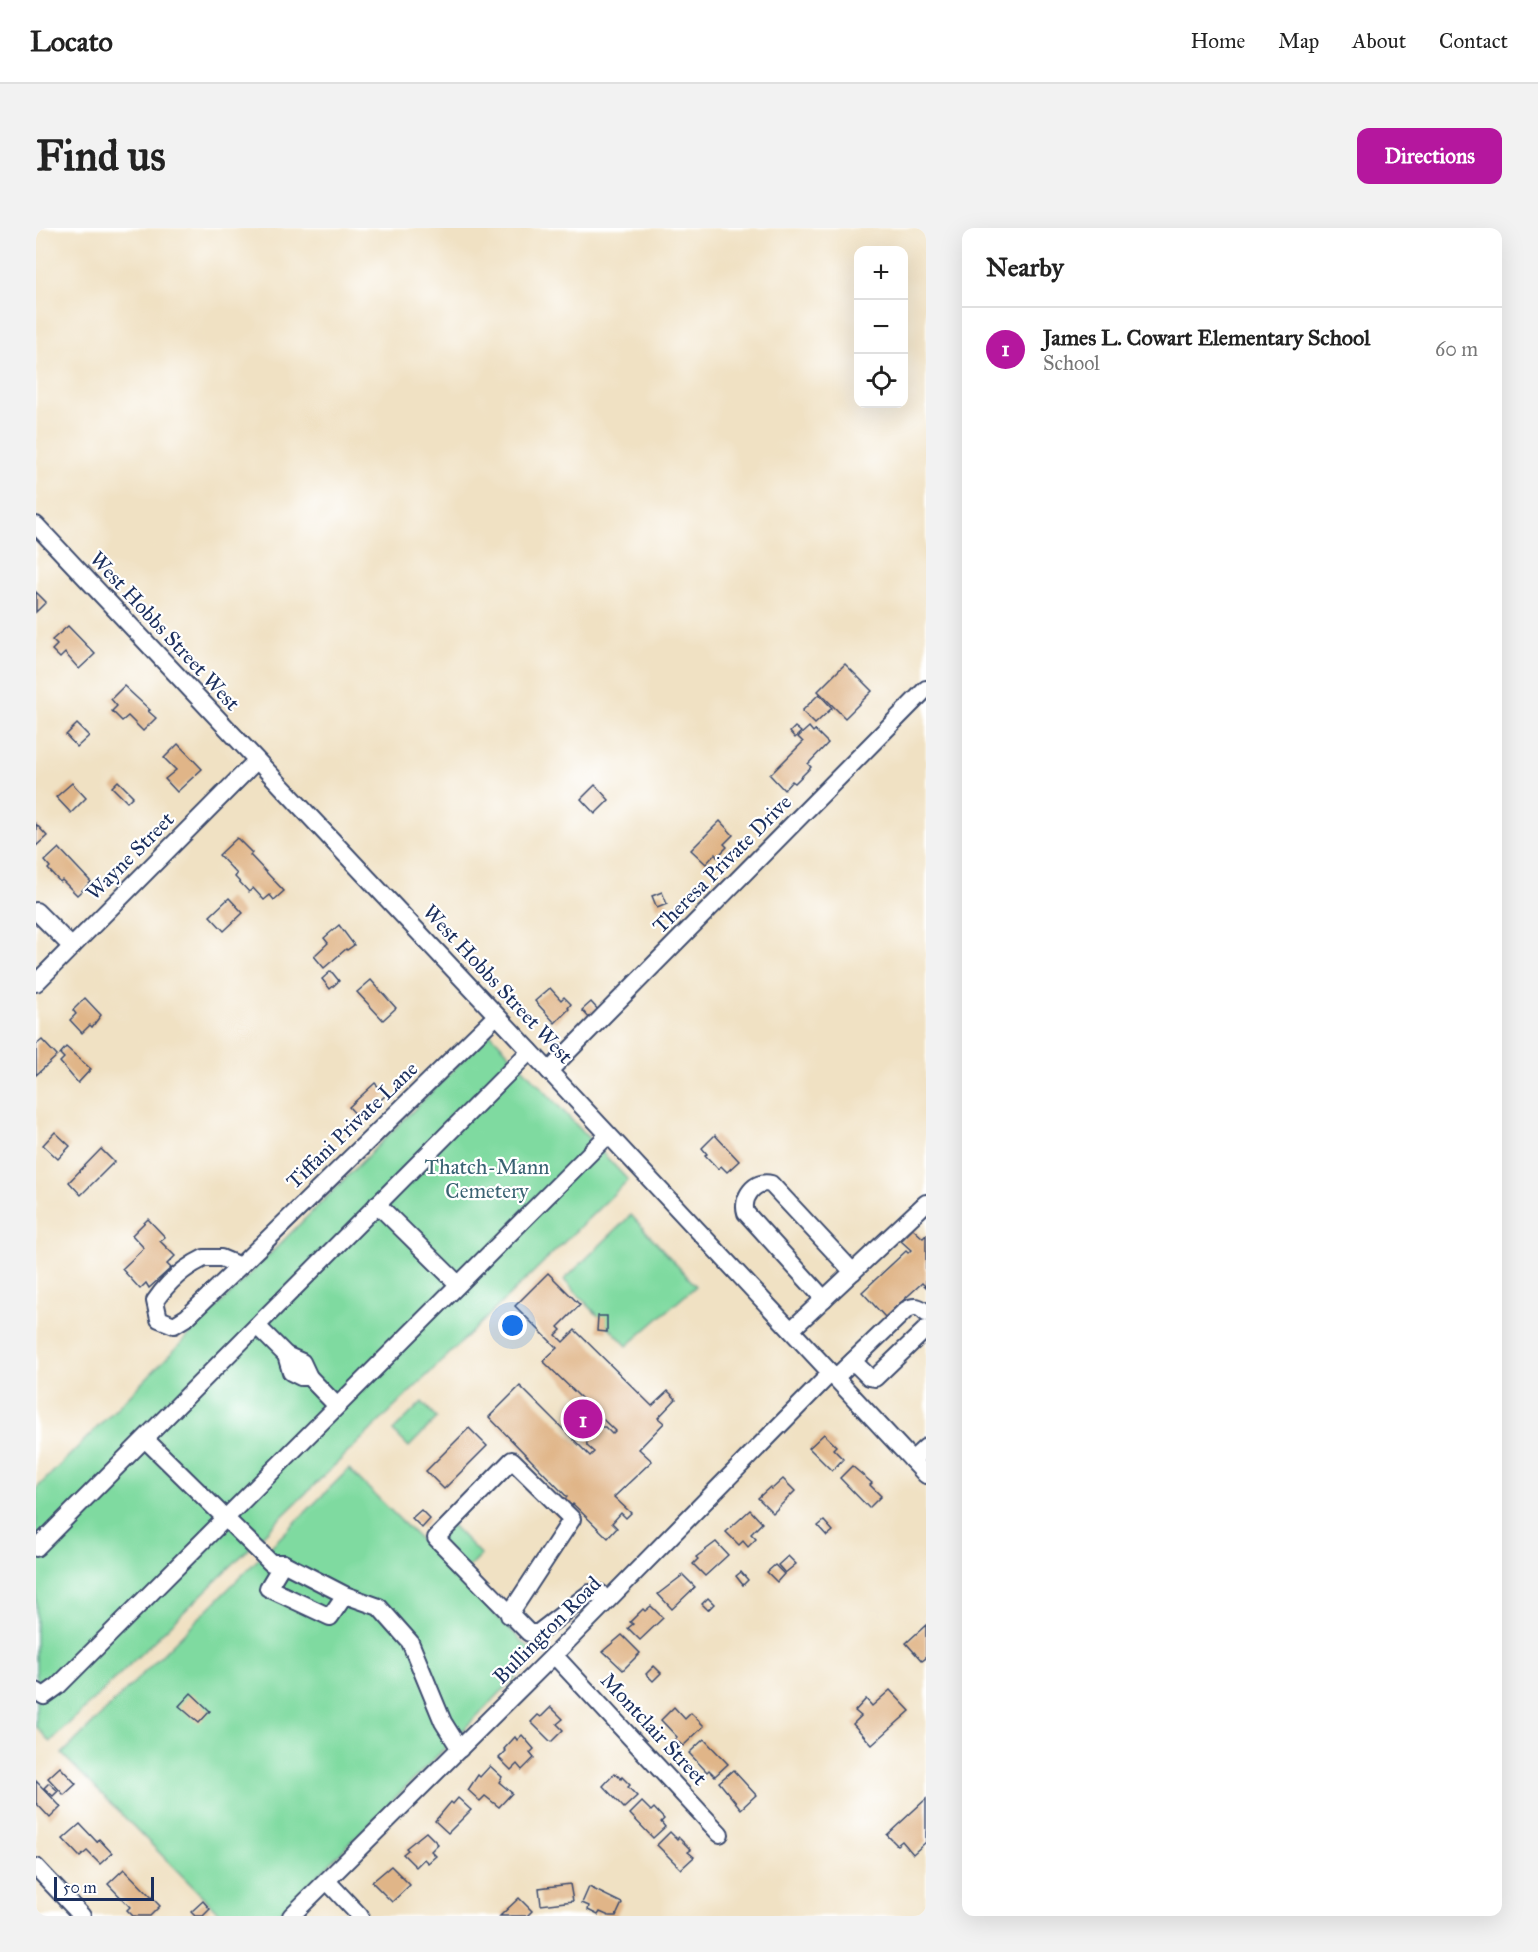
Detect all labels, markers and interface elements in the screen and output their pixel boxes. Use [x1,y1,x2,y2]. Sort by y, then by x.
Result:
text: Locato [30,24,113,59]
text: Home [1190,28,1245,54]
text: Map [1278,28,1319,54]
text: About [1352,28,1406,54]
text: Contact [1439,28,1508,54]
button: Directions [1357,128,1502,184]
text: Find us [36,130,166,182]
map controls [854,246,908,408]
button: + [854,246,908,300]
text: Nearby [986,251,1064,283]
button: − [854,300,908,354]
text: James L. Cowart Elementary School [1043,324,1370,351]
text: 1 [1002,337,1009,361]
text: 60 m [1435,337,1478,361]
text: School [1043,351,1100,375]
button: locate [854,354,908,408]
street label: West Hobbs Street West [84,546,246,716]
street label: Theresa Private Drive [647,789,797,939]
street label: Wayne Street [80,806,180,906]
street label: West Hobbs Street West [417,899,579,1069]
street label: Tiffani Private Lane [281,1056,423,1194]
park label: Thatch-Mann Cemetery [425,1154,549,1204]
your location [498,1311,527,1340]
pin: 1 [564,1396,602,1442]
street label: Bullington Road [488,1570,607,1689]
street label: Montclair Street [595,1667,713,1791]
scale bar [54,1874,154,1902]
text: 50 m [63,1878,97,1897]

